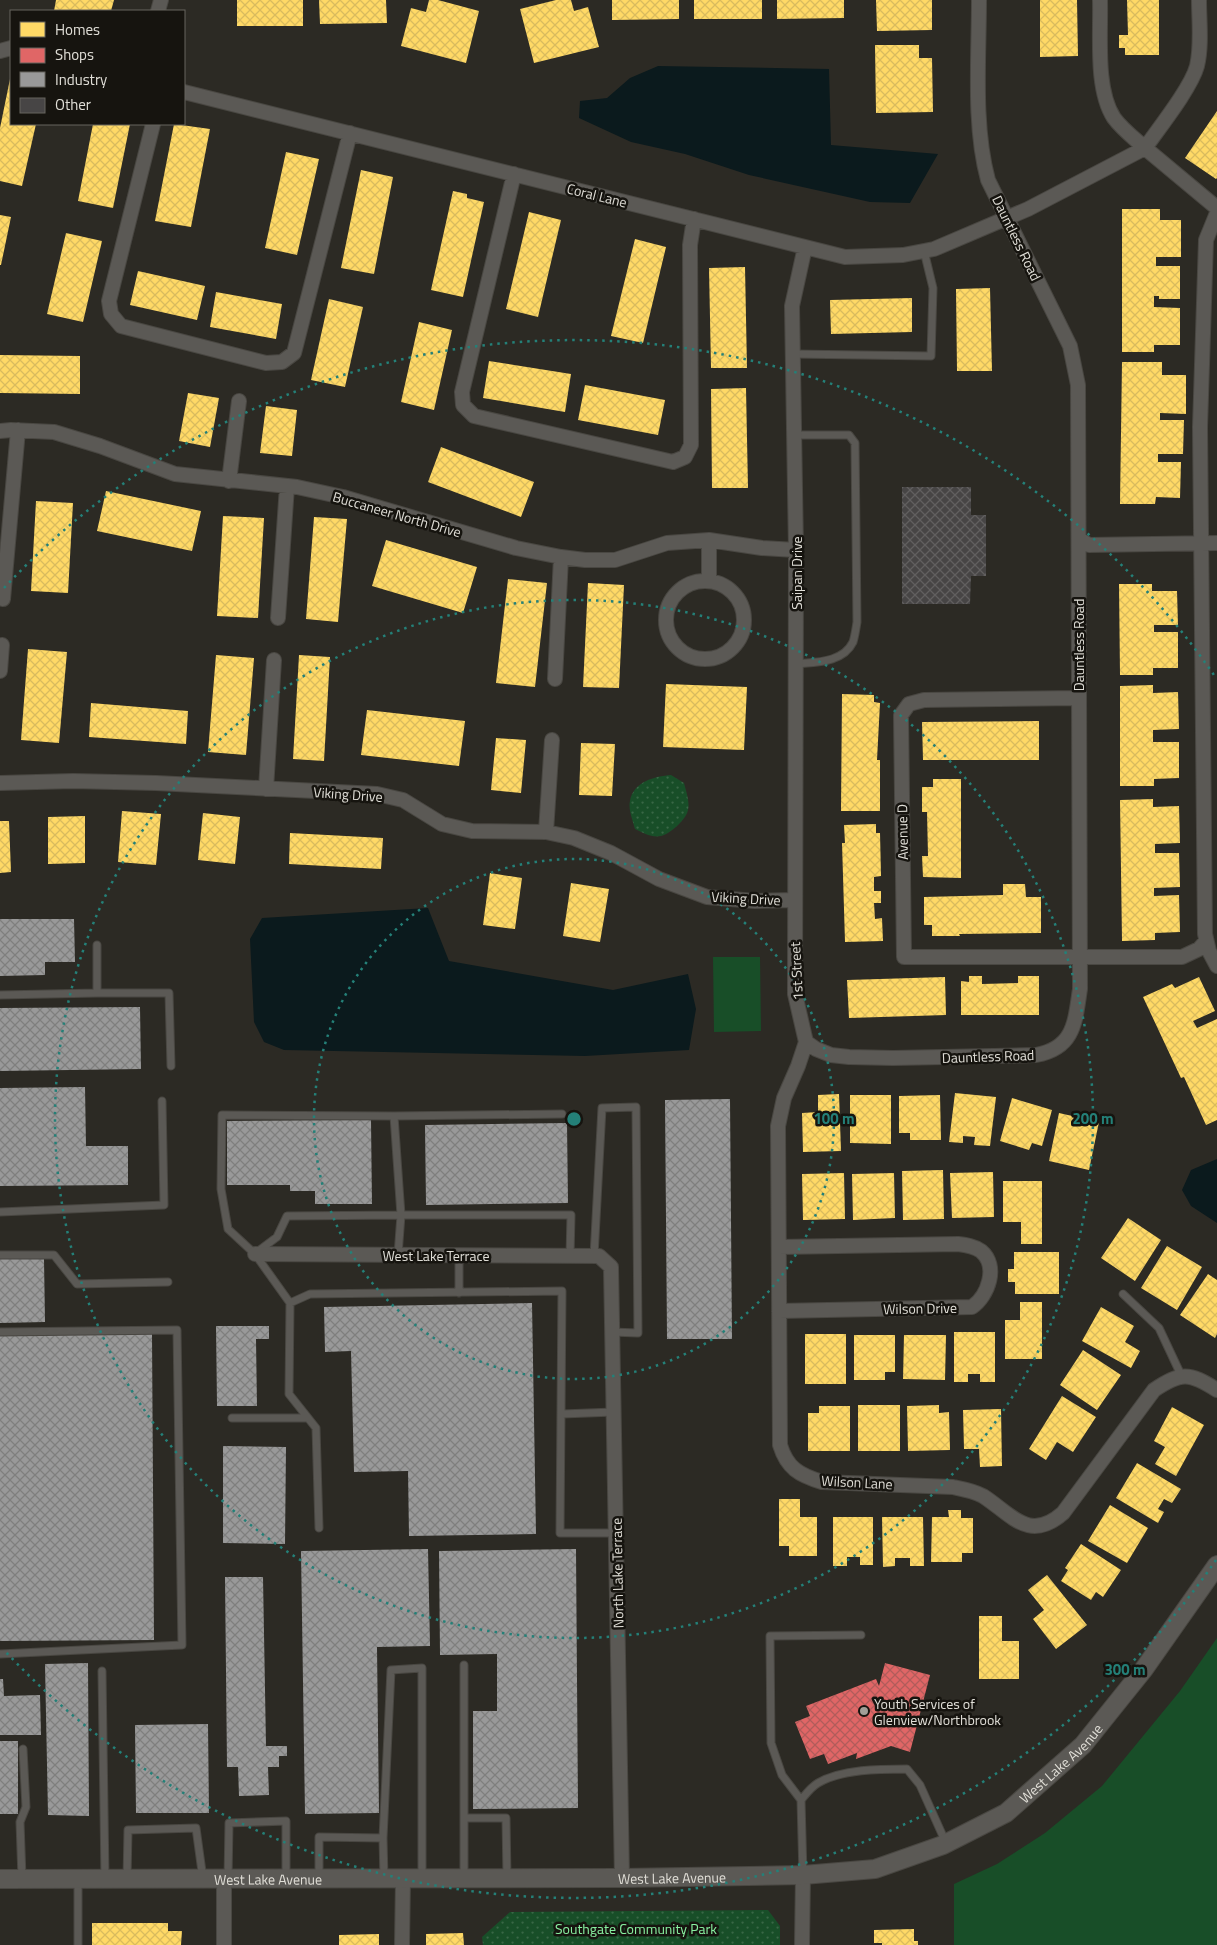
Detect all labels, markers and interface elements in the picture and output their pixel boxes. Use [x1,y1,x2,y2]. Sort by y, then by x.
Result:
legend [10,10,185,125]
text: Homes [55,18,100,41]
text: Shops [55,43,94,66]
text: Industry [55,68,107,91]
text: Other [55,93,91,116]
street label: Coral Lane [565,177,629,213]
street label: Dauntless Road [987,192,1047,284]
street label: Buccaneer North Drive [330,486,464,542]
street label: Saipan Drive [786,536,807,610]
street label: Dauntless Road [1068,599,1089,691]
street label: Viking Drive [313,781,383,807]
street label: Avenue D [891,804,913,860]
street label: Viking Drive [711,886,781,910]
street label: 1st Street [784,941,808,1001]
street label: Dauntless Road [941,1044,1035,1068]
text: 100 m [813,1107,855,1130]
text: 200 m [1072,1107,1114,1130]
centre of rings [565,1110,583,1128]
street label: West Lake Terrace [382,1245,490,1266]
street label: Wilson Drive [883,1297,957,1319]
street label: Wilson Lane [821,1470,893,1494]
street label: North Lake Terrace [606,1518,628,1628]
text: 300 m [1104,1658,1146,1681]
place label: Youth Services of Glenview/Northbrook [874,1693,1001,1730]
marker: Youth Services of Glenview/Northbrook [858,1705,870,1717]
street label: West Lake Avenue [1014,1719,1107,1808]
street label: West Lake Avenue [618,1866,726,1889]
street label: West Lake Avenue [214,1868,322,1889]
park label: Southgate Community Park [555,1918,717,1939]

